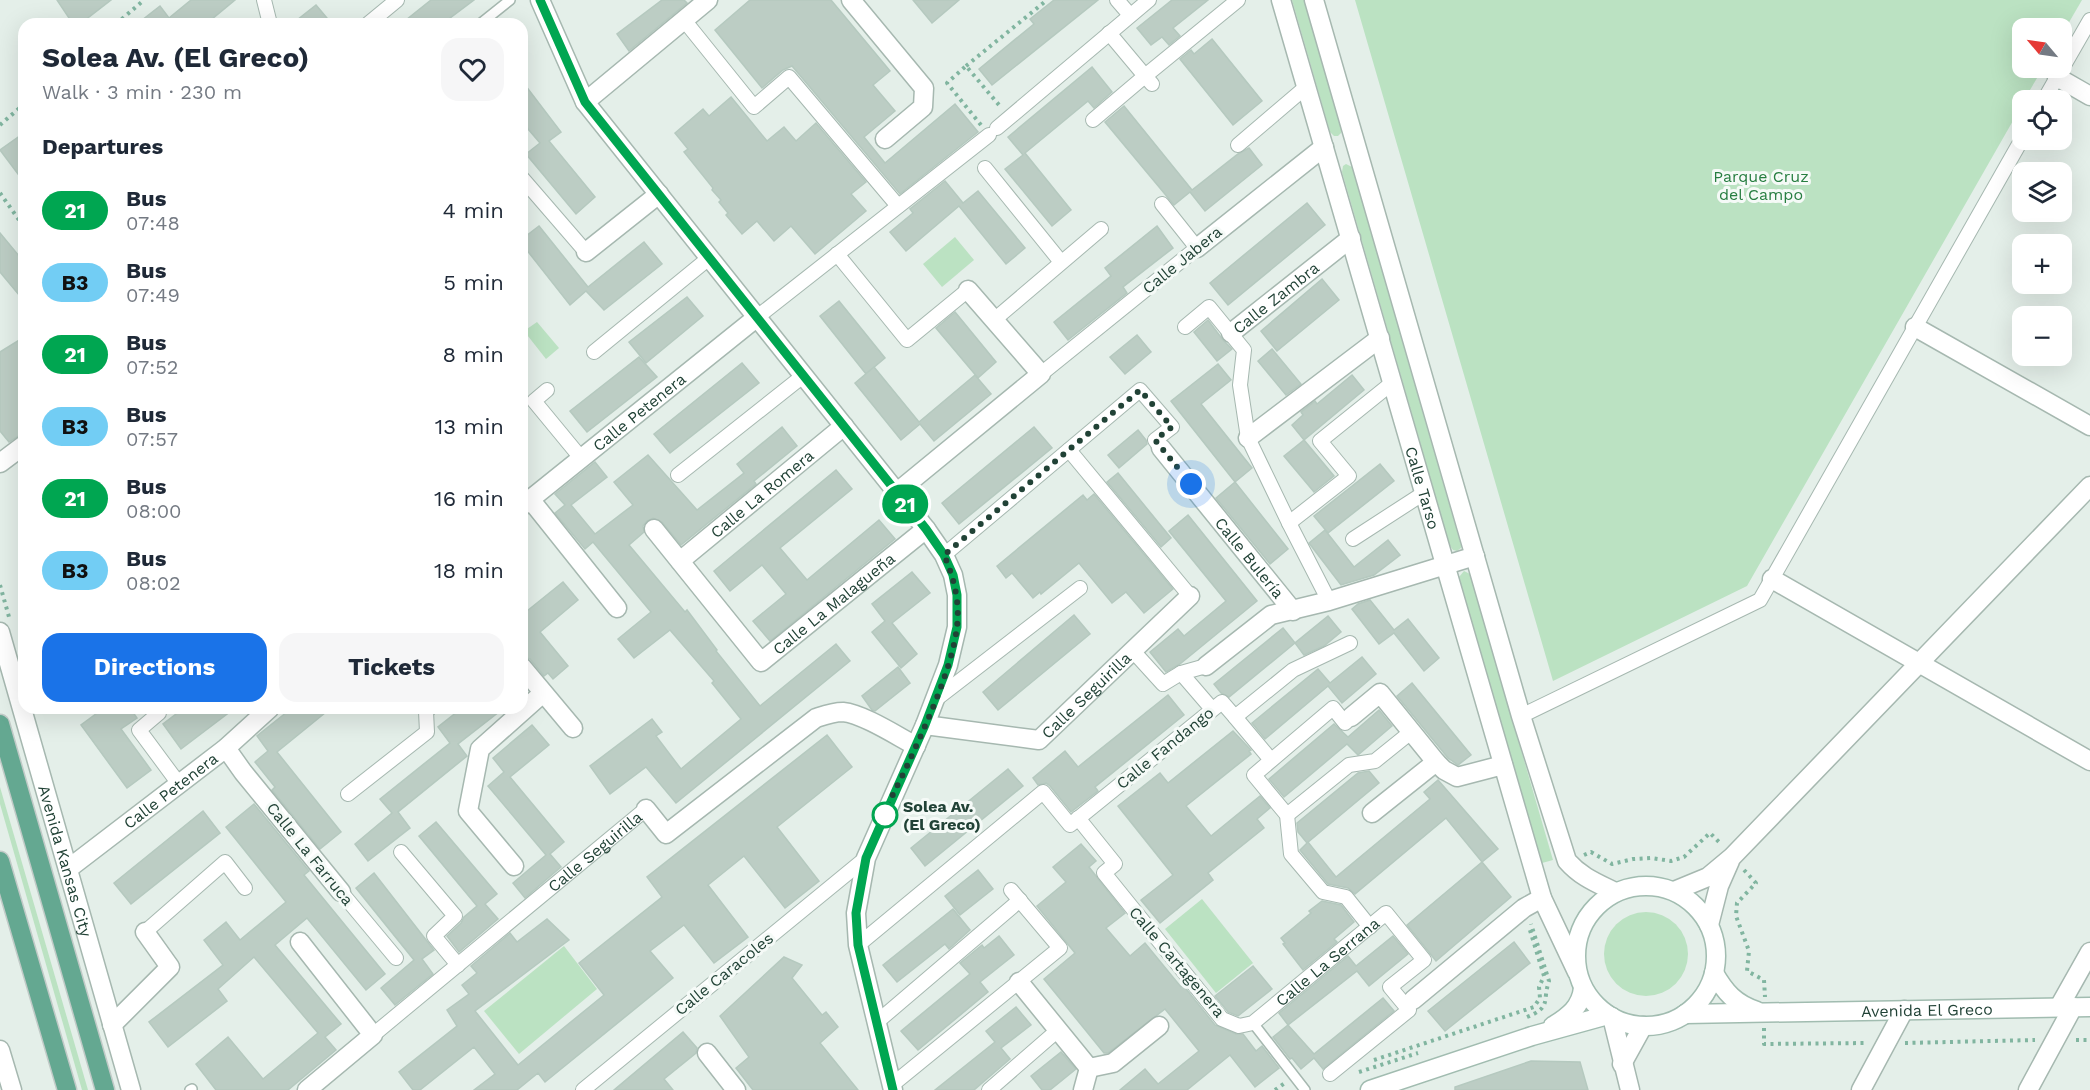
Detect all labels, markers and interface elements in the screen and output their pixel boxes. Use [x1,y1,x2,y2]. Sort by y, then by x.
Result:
north arrow [2012,18,2072,78]
map controls [2012,18,2072,366]
button: heart [441,38,504,101]
text: Solea Av. (El Greco) [42,41,309,74]
text: Walk · 3 min · 230 m [42,80,242,104]
button: locate [2012,90,2072,150]
text: Departures [42,134,163,159]
button: layers [2012,162,2072,222]
park label: Parque Cruz del Campo [1713,167,1809,204]
text: Bus [126,186,166,211]
text: 21 [64,198,86,223]
text: 4 min [443,198,504,223]
text: 07:48 [126,211,180,235]
street label: Calle Jabera [1138,222,1226,298]
button: + [2012,234,2072,294]
text: Bus [126,258,166,283]
street label: Calle Zambra [1229,258,1323,337]
text: B3 [62,270,88,295]
text: 5 min [443,270,504,295]
text: 07:49 [126,283,180,307]
button: − [2012,306,2072,366]
text: Bus [126,330,166,355]
text: 21 [64,342,86,367]
text: 8 min [443,342,504,367]
text: 07:52 [126,355,178,379]
street label: Calle Petenera [589,369,689,455]
text: Bus [126,402,166,427]
text: B3 [62,414,88,439]
text: 13 min [435,414,504,439]
text: 07:57 [126,427,178,451]
street label: Calle Tarso [1402,444,1444,532]
street label: Calle La Romera [706,446,817,542]
your location [1176,469,1206,499]
text: Bus [126,474,166,499]
line badge: 21 [878,484,932,524]
text: 21 [64,486,86,511]
text: 16 min [434,486,504,511]
text: 21 [894,492,916,517]
text: 08:00 [126,499,182,523]
street label: Calle Bulería [1211,513,1288,602]
text: Bus [126,546,166,571]
street label: Calle La Malagueña [769,549,899,658]
text: B3 [62,558,88,583]
text: 18 min [434,558,504,583]
text: 08:02 [126,571,181,595]
button: Directions [42,633,267,702]
button: Tickets [279,633,504,702]
street label: Calle Seguirilla [1037,648,1135,742]
street label: Calle Fandango [1113,703,1217,793]
street label: Calle Petenera [120,748,221,833]
street label: Avenida Kansas City [35,783,96,940]
place label: Solea Av. (El Greco) [903,797,981,834]
street label: Calle La Farruca [263,799,357,909]
marker: Solea Av. (El Greco) [872,802,898,828]
street label: Calle Seguirilla [544,807,646,896]
street label: Calle Cartagenera [1125,903,1229,1021]
street label: Calle La Serrana [1272,913,1383,1010]
street label: Calle Caracoles [671,929,777,1019]
street label: Avenida El Greco [1861,999,1993,1020]

